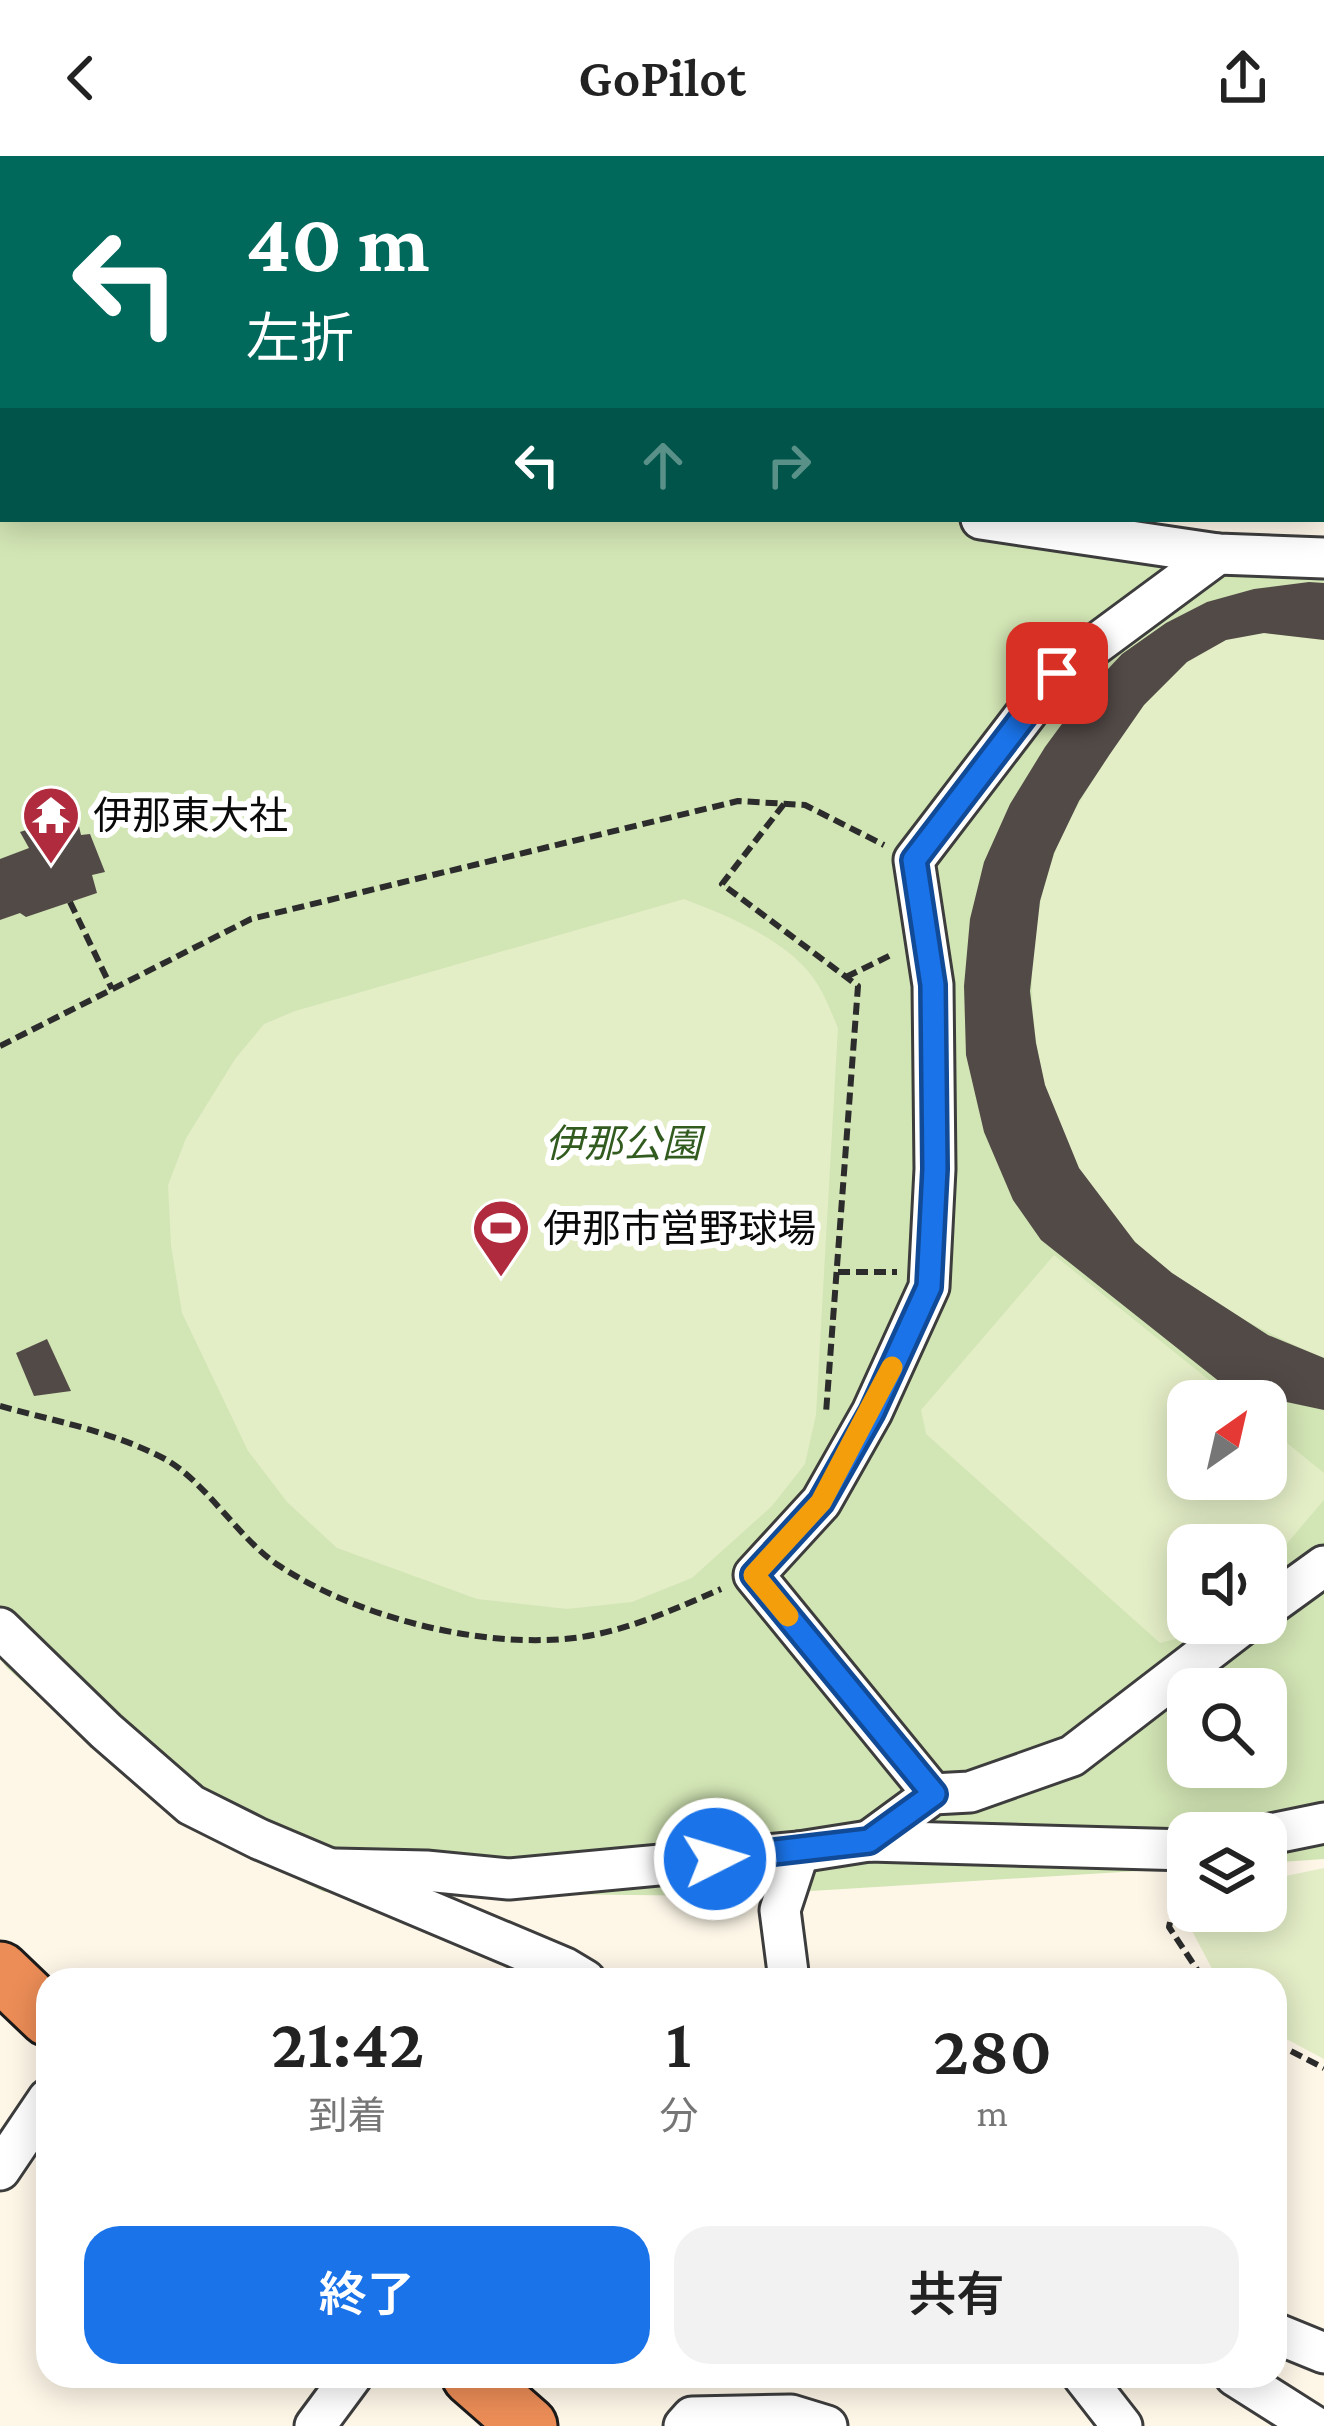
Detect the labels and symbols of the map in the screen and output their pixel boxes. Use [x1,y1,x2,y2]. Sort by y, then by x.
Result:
pin [1006,622,1108,724]
temple icon: 伊那東大社 [20,784,82,866]
place label: 伊那東大社 [93,794,288,837]
park label: 伊那公園 [545,1122,706,1165]
sports icon: 伊那市営野球場 [470,1197,532,1279]
place label: 伊那市営野球場 [543,1207,816,1250]
north arrow [1167,1380,1287,1500]
position arrow [652,1796,778,1922]

